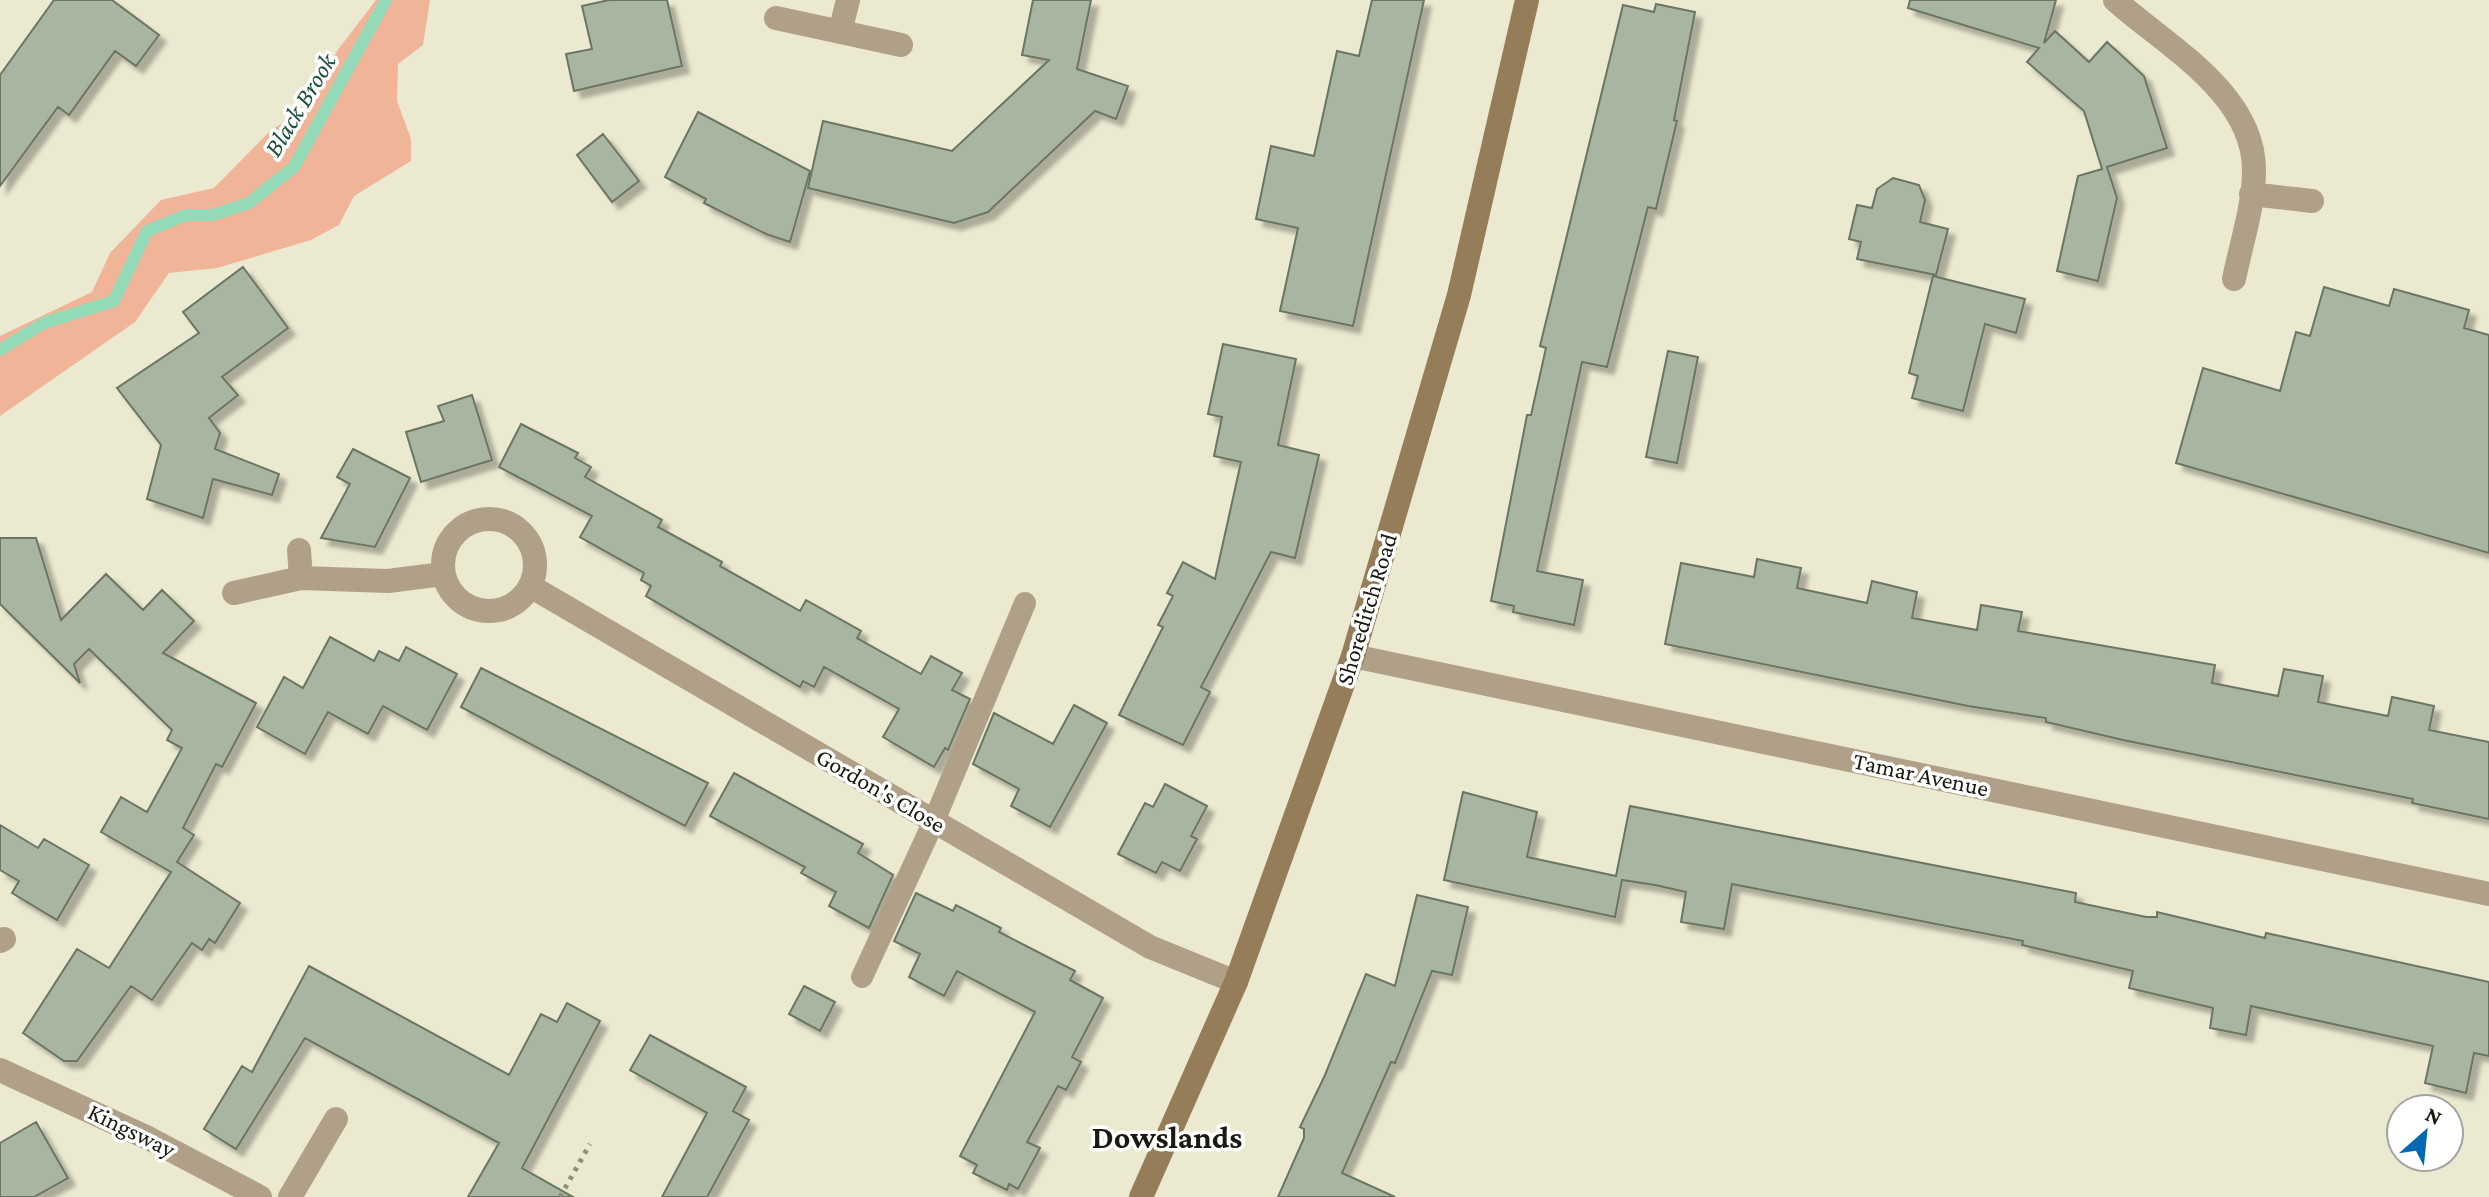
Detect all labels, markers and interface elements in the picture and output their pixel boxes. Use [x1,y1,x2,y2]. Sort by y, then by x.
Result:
water label: Black Brook [258,47,343,162]
street label: Shoreditch Road [1330,530,1402,688]
street label: Gordon's Close [812,742,950,838]
street label: Tamar Avenue [1851,747,1991,801]
north arrow [2385,1093,2465,1173]
street label: Kingsway [84,1097,181,1163]
text: N [2421,1101,2446,1130]
district label: Dowslands [1092,1119,1242,1155]

